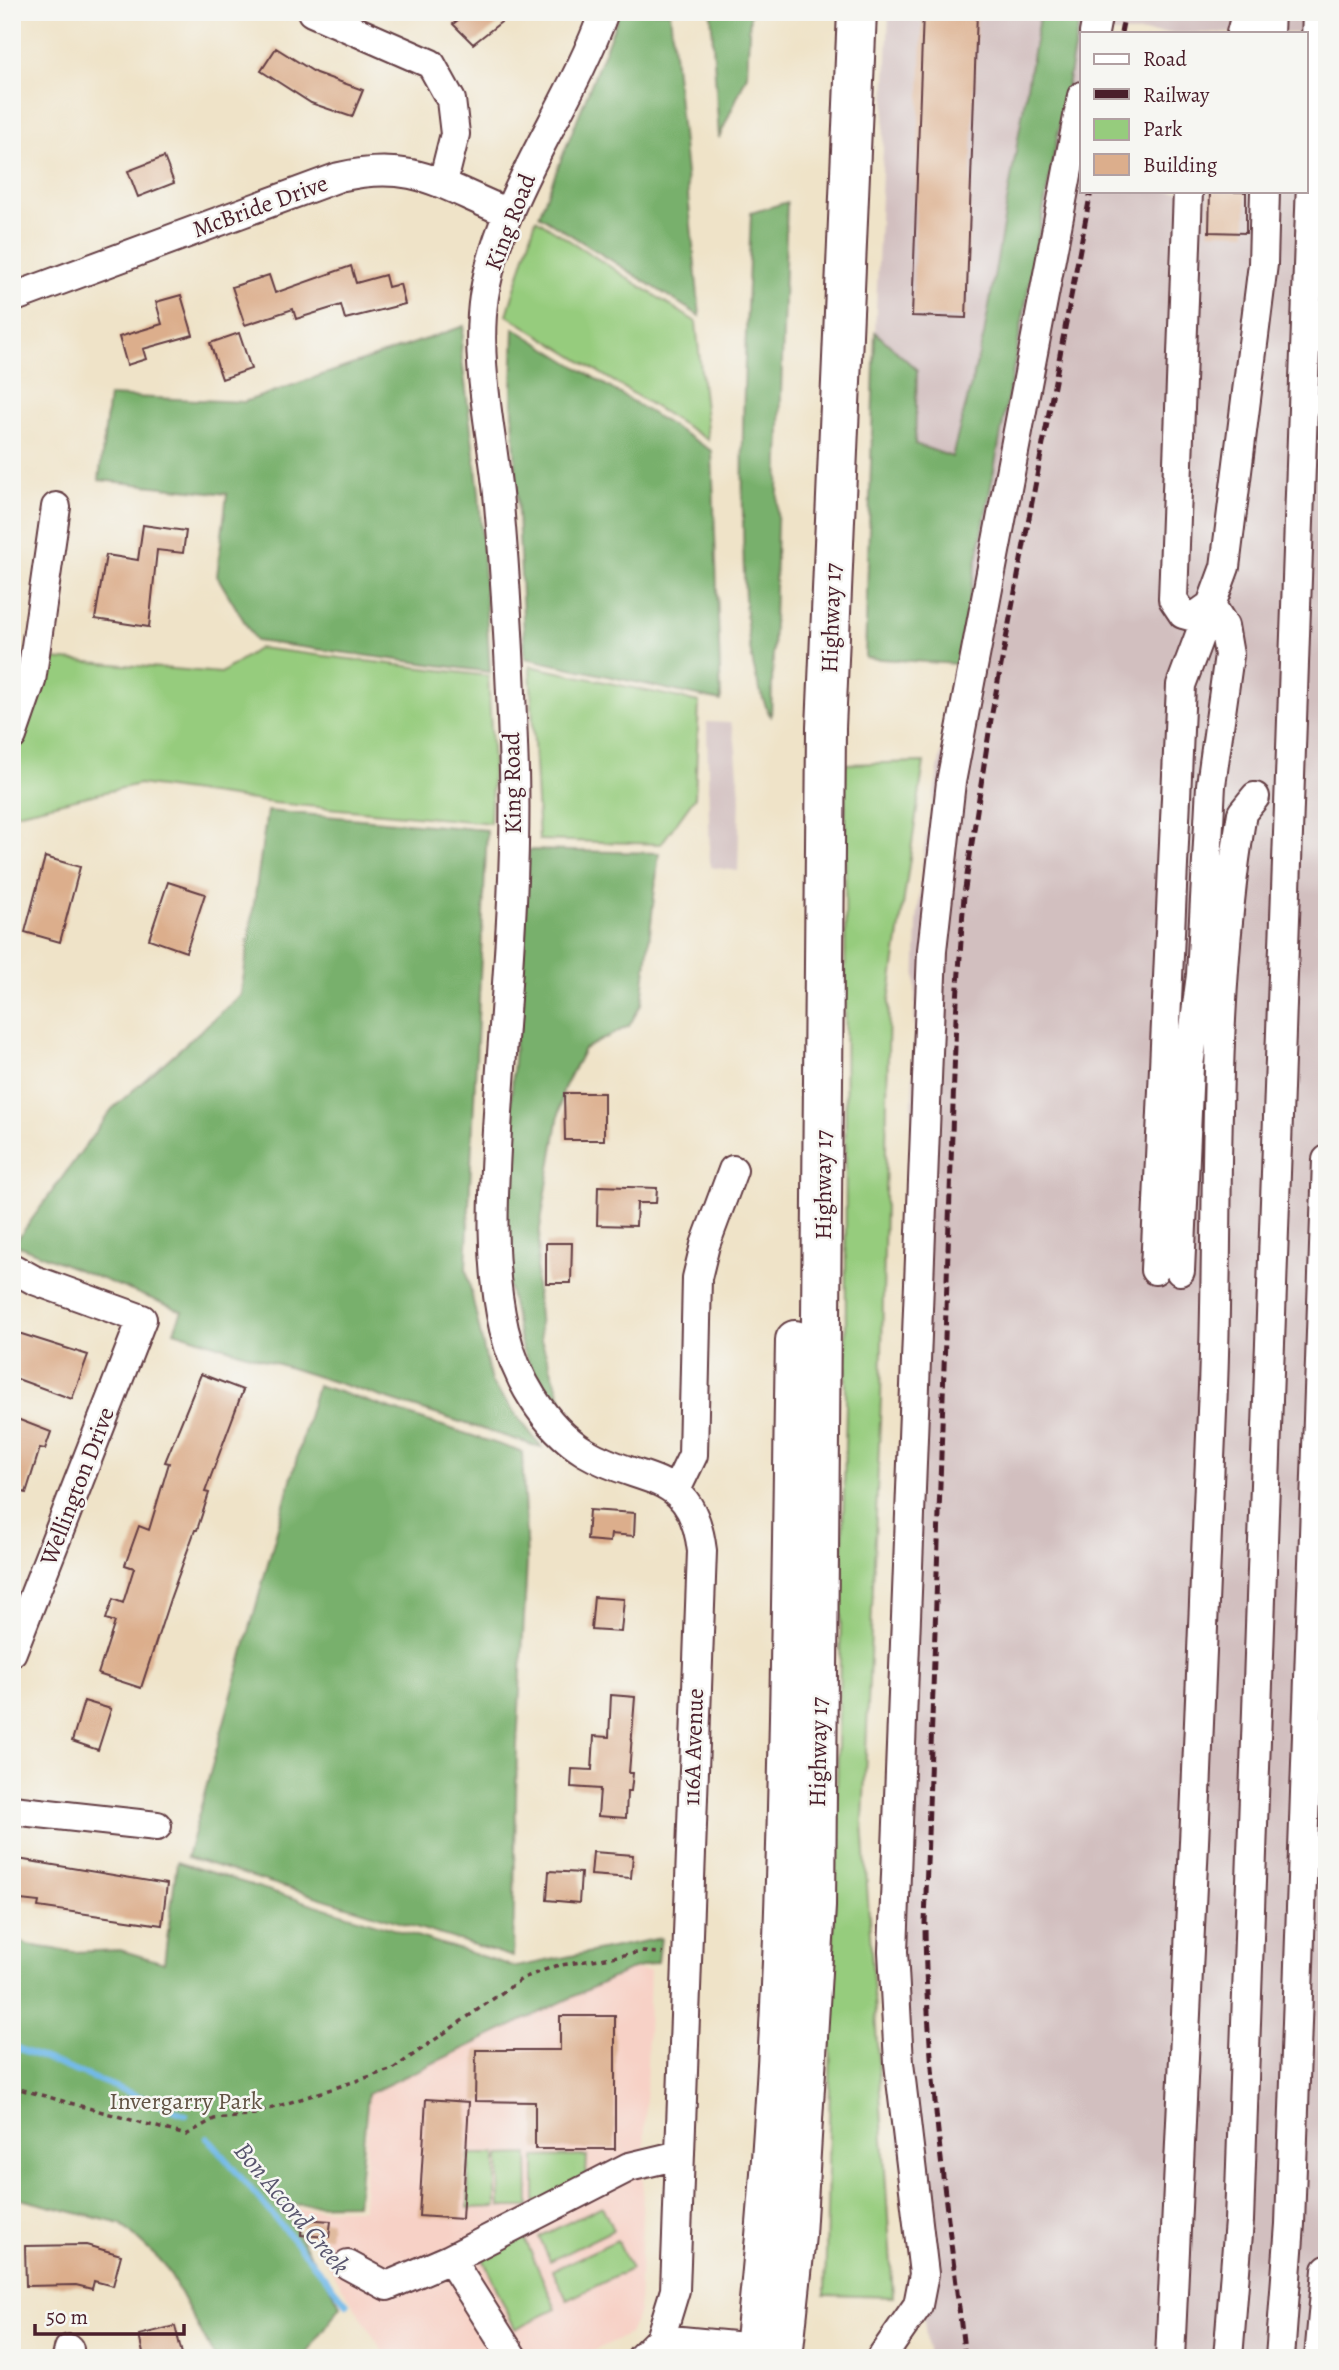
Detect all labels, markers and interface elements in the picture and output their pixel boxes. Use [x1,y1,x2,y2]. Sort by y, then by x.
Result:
legend [1080,32,1308,192]
text: Road [1143,45,1187,73]
text: Railway [1143,81,1210,109]
text: Park [1143,115,1183,143]
text: Building [1143,151,1218,179]
street label: McBride Drive [188,167,332,245]
street label: King Road [477,169,543,275]
street label: Highway 17 [813,562,849,674]
street label: King Road [495,732,529,834]
street label: Highway 17 [807,1129,839,1240]
street label: Wellington Drive [32,1402,122,1570]
street label: 116A Avenue [675,1688,711,1806]
street label: Highway 17 [801,1696,835,1807]
park label: Invergarry Park [109,2085,263,2117]
water label: Bon Accord Creek [226,2134,358,2282]
scale bar [35,2293,184,2337]
text: 50 m [46,2303,88,2331]

